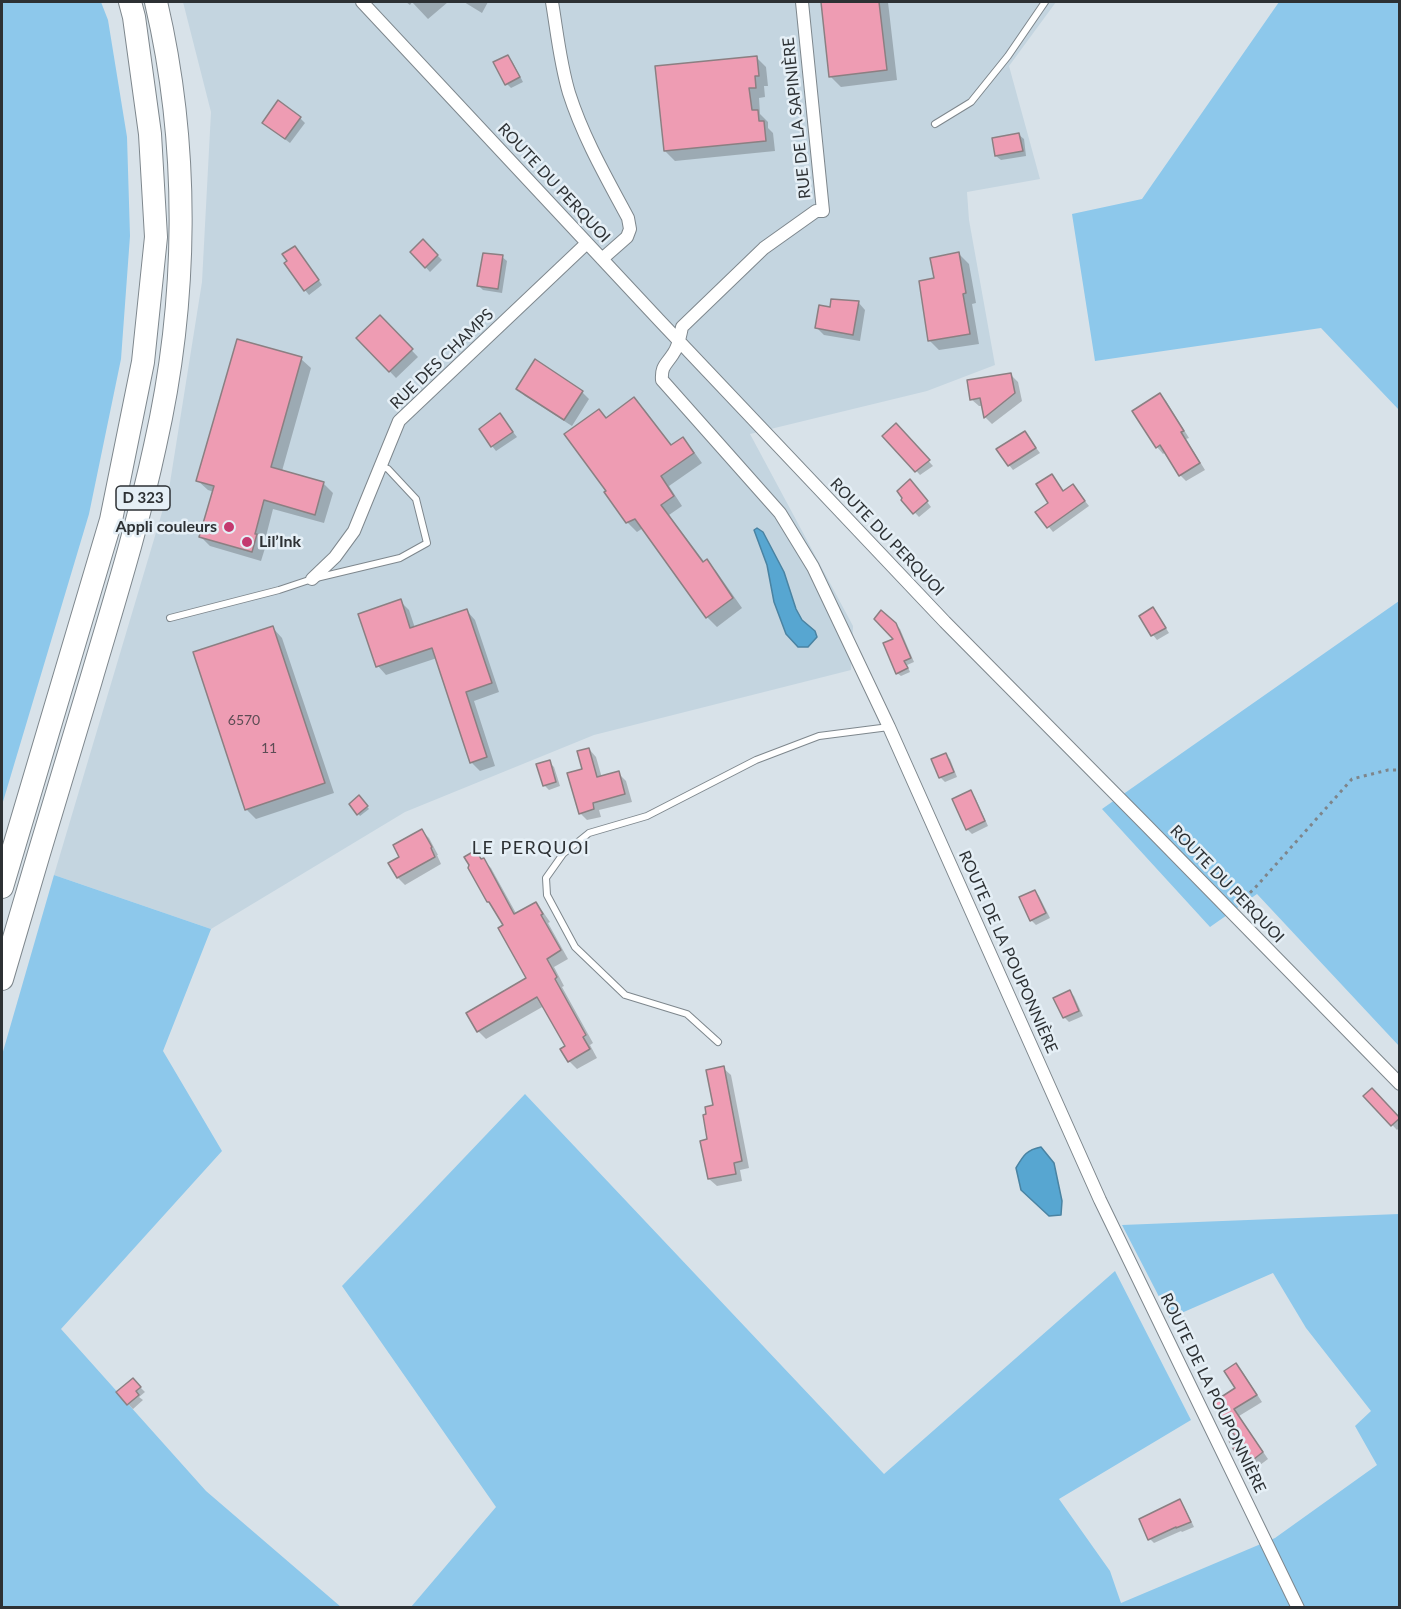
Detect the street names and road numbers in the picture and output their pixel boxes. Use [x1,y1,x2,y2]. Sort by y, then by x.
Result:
street label: RUE DE LA SAPINIÈRE [779,36,815,200]
street label: ROUTE DU PERQUOI [494,119,614,247]
street label: RUE DES CHAMPS [386,305,498,413]
street label: ROUTE DU PERQUOI [826,474,948,600]
road number: D 323 [116,486,170,510]
street label: ROUTE DU PERQUOI [1166,821,1288,947]
street label: ROUTE DE LA POUPONNIÈRE [955,848,1061,1056]
street label: ROUTE DE LA POUPONNIÈRE [1156,1290,1270,1496]

